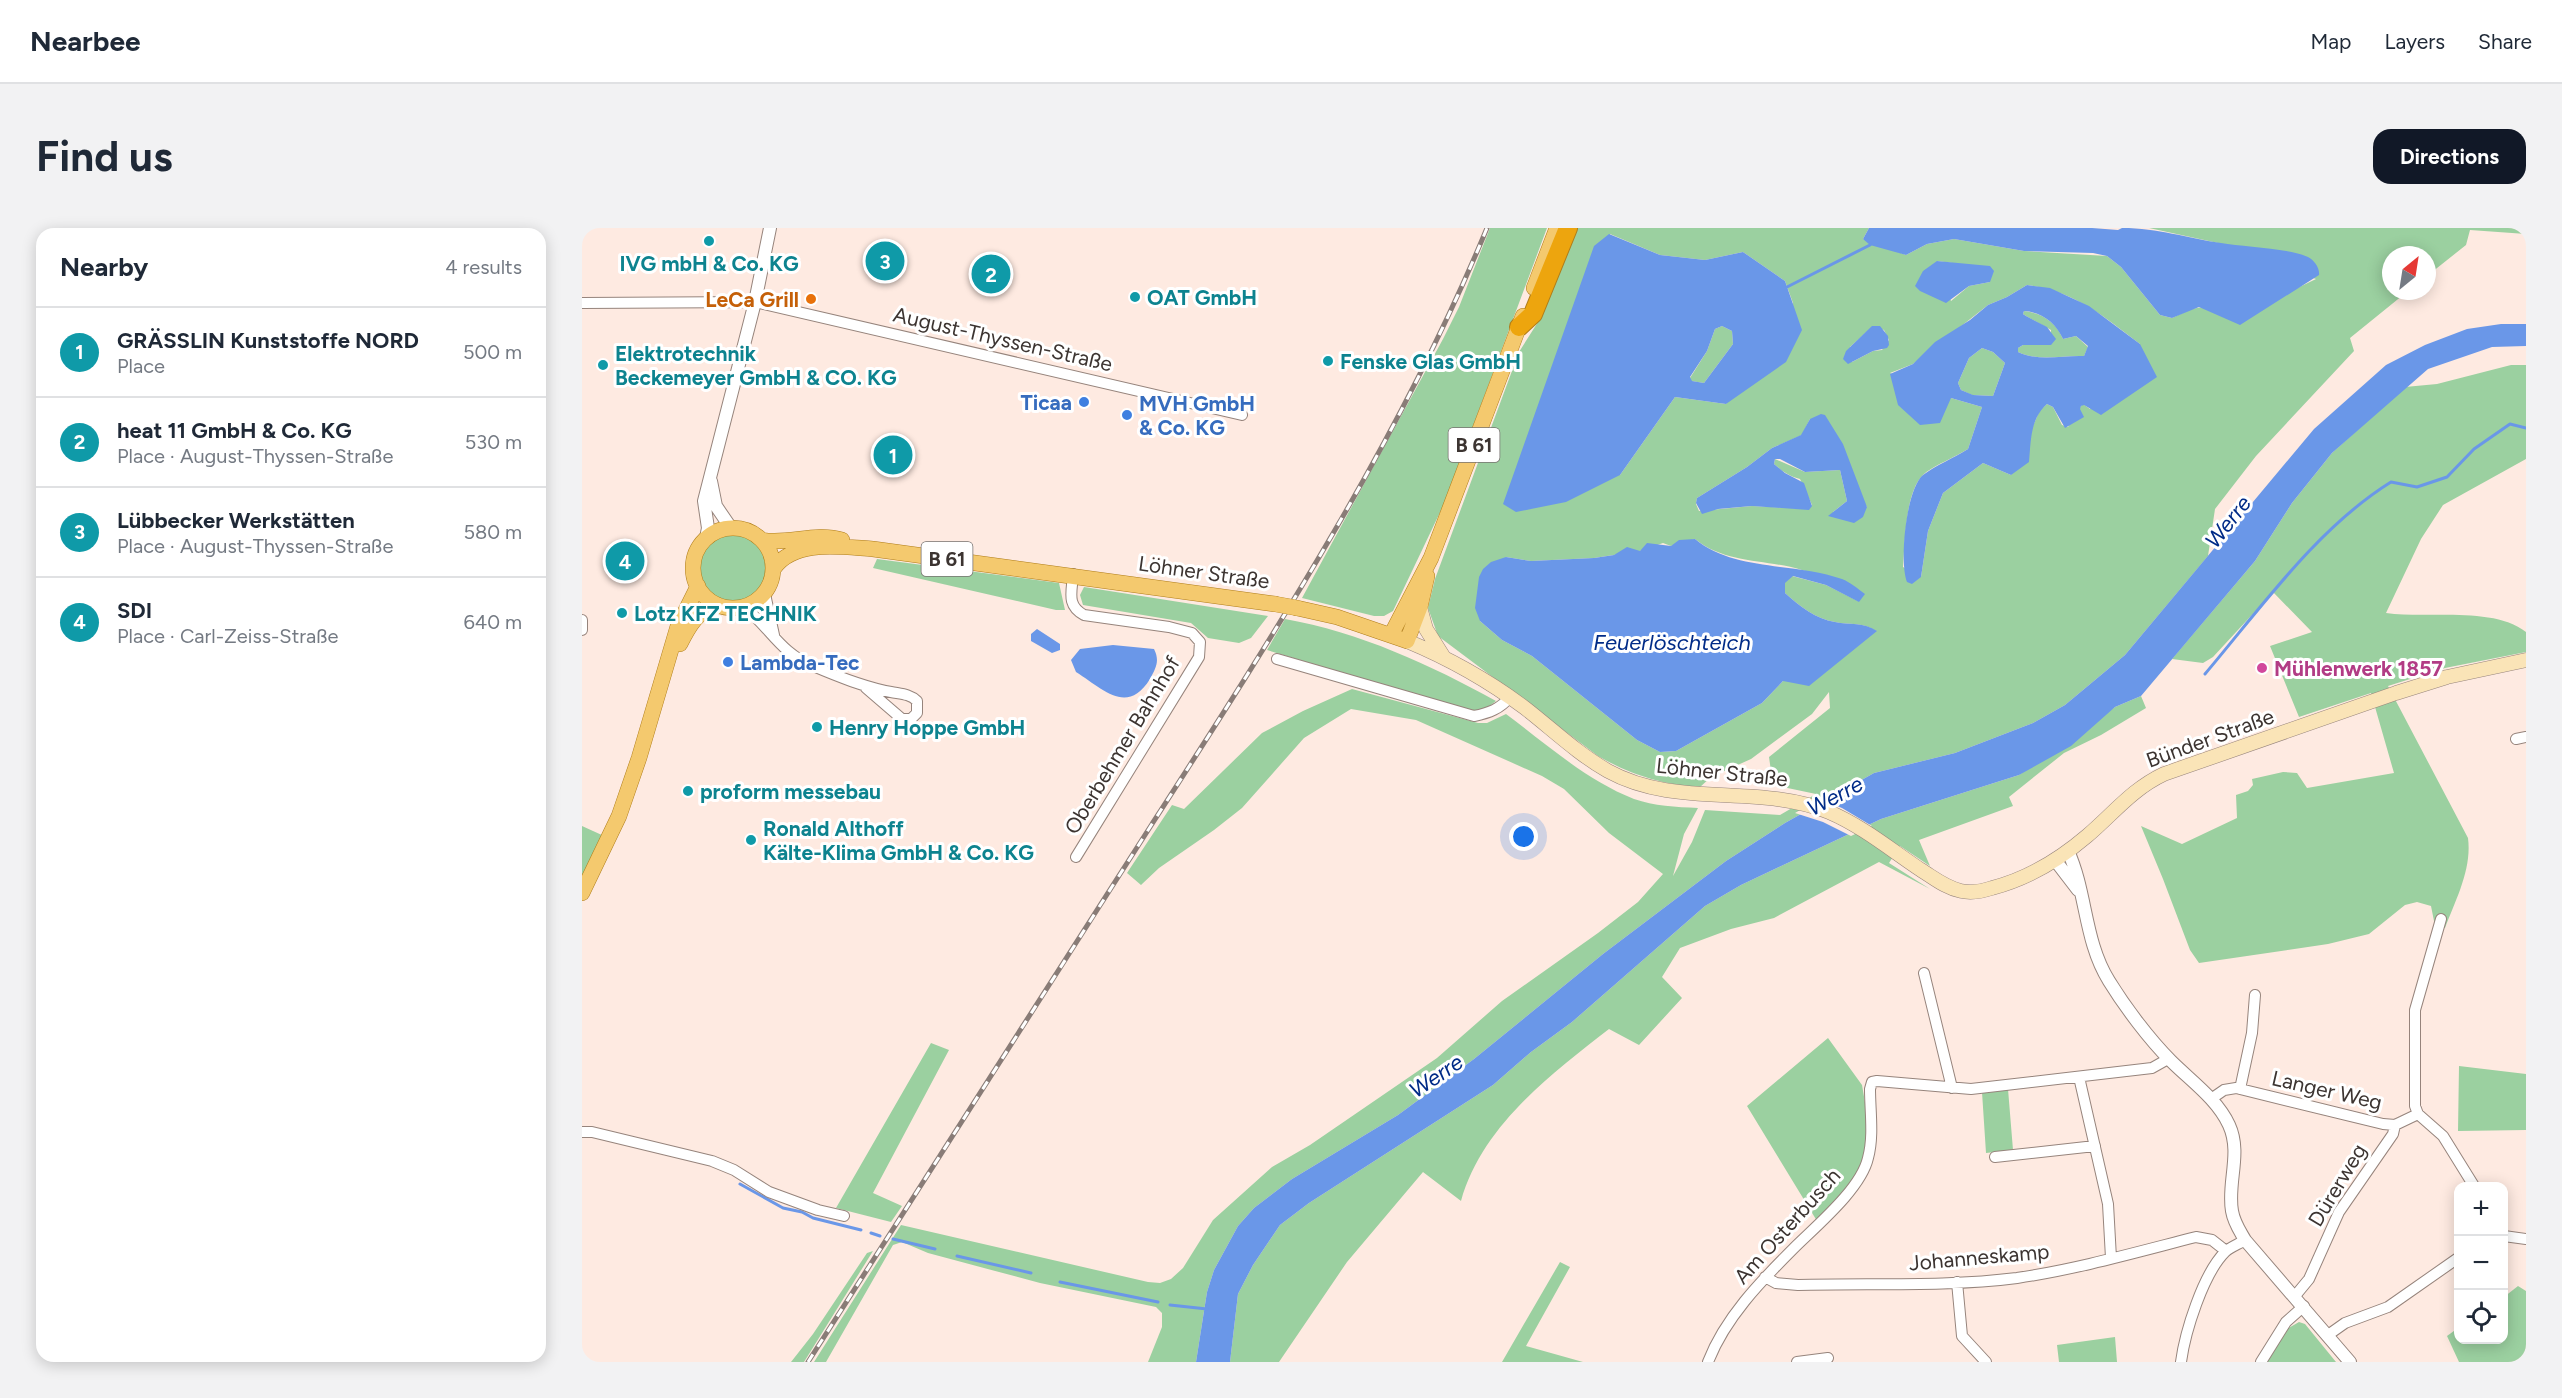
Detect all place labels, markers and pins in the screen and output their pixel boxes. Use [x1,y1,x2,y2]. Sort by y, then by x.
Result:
marker: IVG mbH & Co. KG [702,234,716,248]
pin: 3 [866,238,904,284]
place label: IVG mbH & Co. KG [619,251,799,276]
pin: 2 [972,252,1010,296]
place label: OAT GmbH [1147,285,1257,310]
place label: LeCa Grill [705,287,799,312]
marker: OAT GmbH [1128,290,1142,304]
marker: LeCa Grill [804,292,818,306]
place label: Elektrotechnik Beckemeyer GmbH & CO. KG [615,341,897,390]
place label: Fenske Glas GmbH [1340,349,1521,374]
marker: Fenske Glas GmbH [1321,354,1335,368]
marker: Elektrotechnik Beckemeyer GmbH & CO. KG [596,358,610,372]
place label: Ticaa [1020,390,1072,415]
place label: MVH GmbH & Co. KG [1139,391,1255,440]
marker: Ticaa [1077,395,1091,409]
marker: MVH GmbH & Co. KG [1120,408,1134,422]
pin: 1 [874,432,912,478]
pin: 4 [606,538,645,584]
place label: Lotz KFZ TECHNIK [634,601,817,626]
marker: Lotz KFZ TECHNIK [615,606,629,620]
place label: Lambda-Tec [740,650,860,675]
marker: Lambda-Tec [721,655,735,669]
place label: Mühlenwerk 1857 [2274,656,2443,681]
marker: Mühlenwerk 1857 [2255,661,2269,675]
place label: Henry Hoppe GmbH [829,715,1025,740]
marker: Henry Hoppe GmbH [810,720,824,734]
place label: proform messebau [700,779,881,804]
marker: proform messebau [681,784,695,798]
place label: Ronald Althoff Kälte-Klima GmbH & Co. KG [763,816,1034,865]
marker: Ronald Althoff Kälte-Klima GmbH & Co. KG [744,833,758,847]

